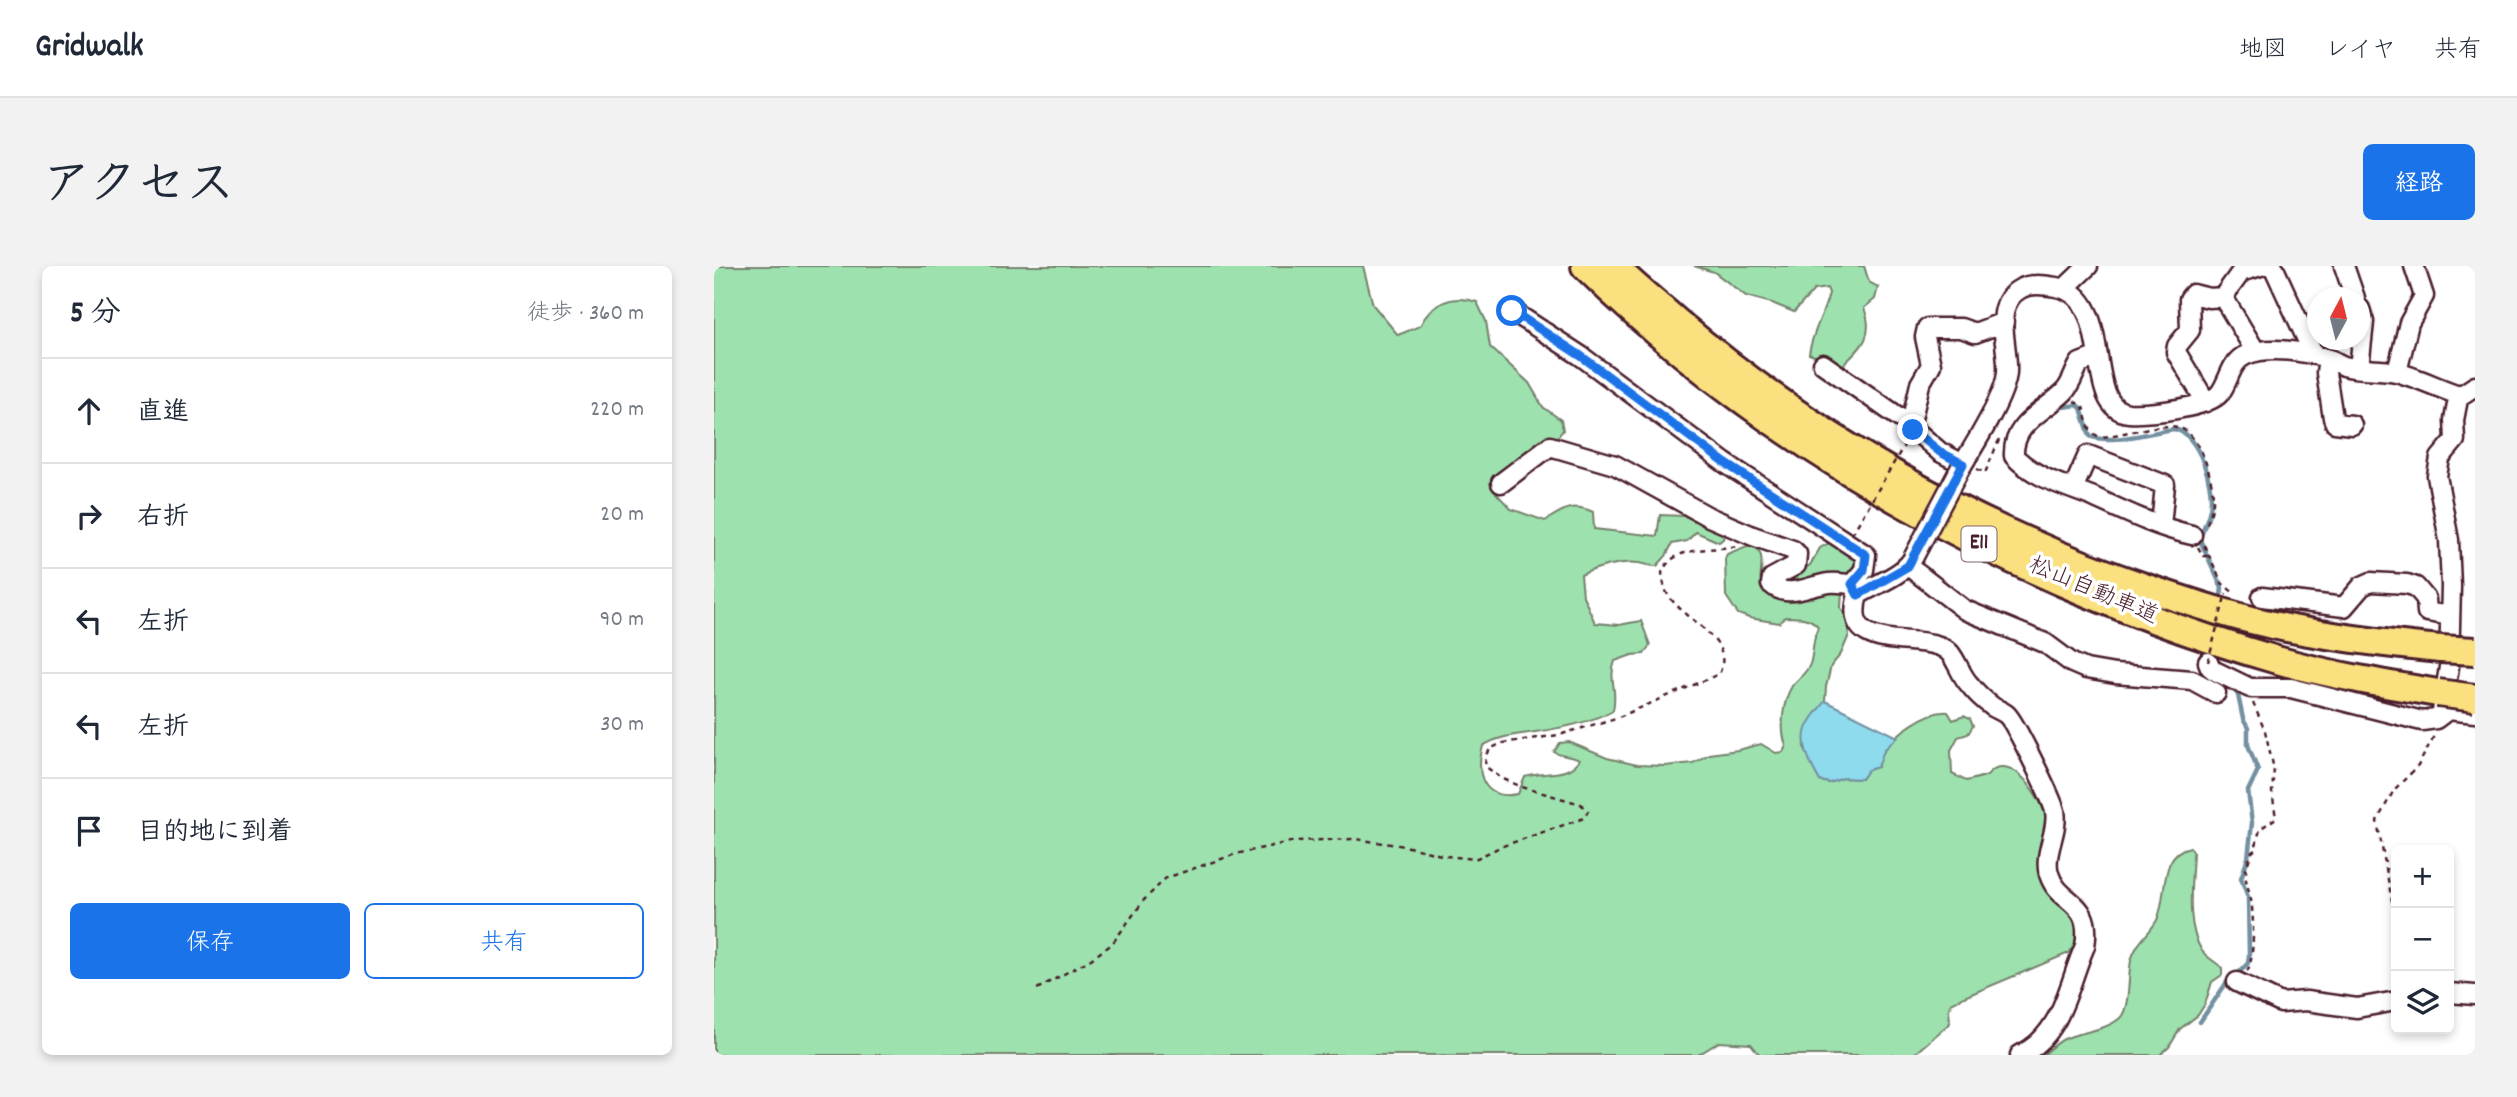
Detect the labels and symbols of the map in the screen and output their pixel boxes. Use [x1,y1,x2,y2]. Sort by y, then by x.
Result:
north arrow [2307,287,2370,350]
route start [1496,295,1527,326]
route end [1897,414,1928,445]
road number: E11 [1962,526,1996,562]
street label: 松山自動車道 [2023,550,2163,634]

